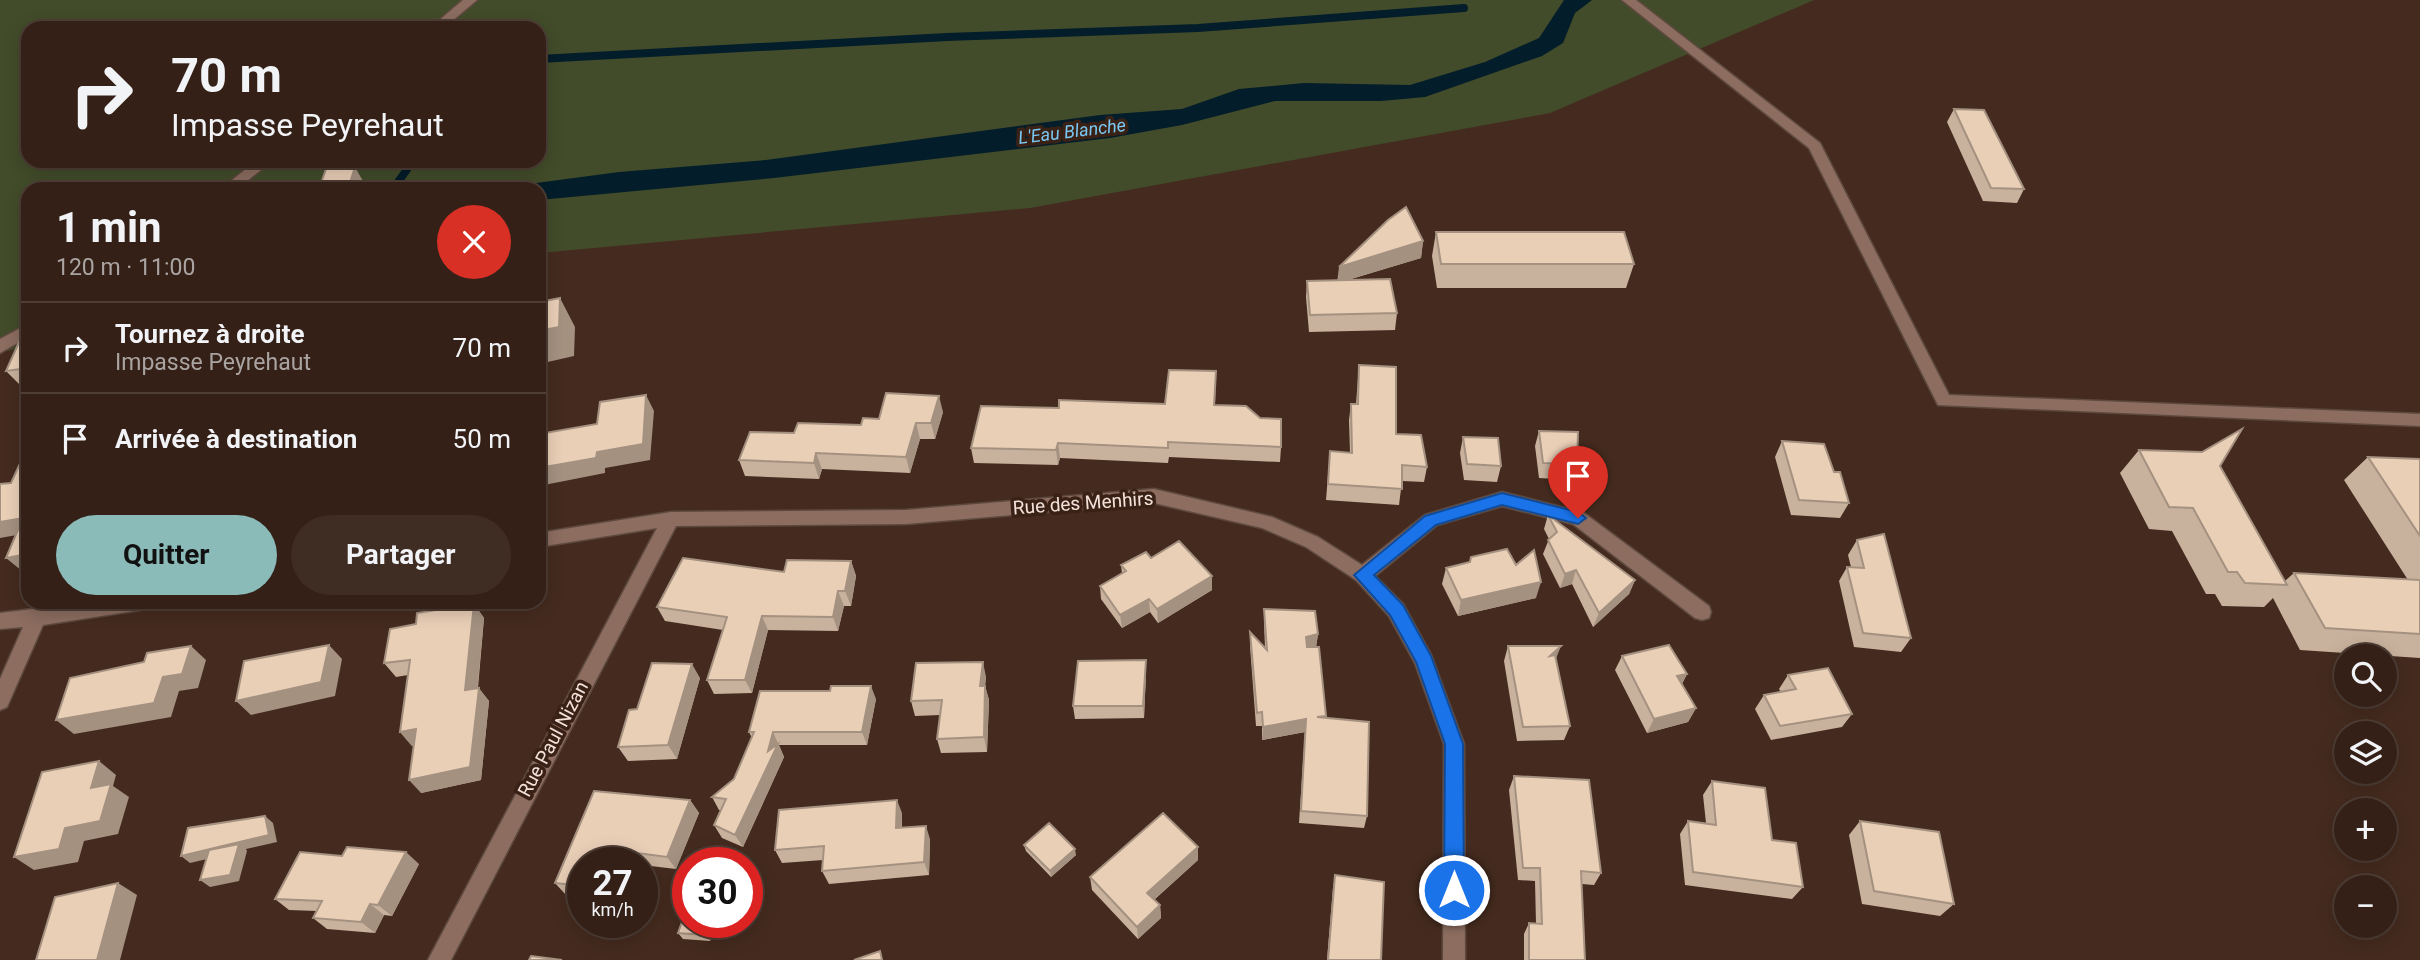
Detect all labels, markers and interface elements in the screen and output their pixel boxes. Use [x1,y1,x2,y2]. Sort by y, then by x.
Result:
text: 70 m [171,47,282,104]
icon: right [56,49,147,140]
text: Impasse Peyrehaut [171,106,444,144]
water label: L'Eau Blanche [1017,114,1127,148]
text: 1 min [56,203,162,252]
button: close [437,205,511,279]
text: 120 m · 11:00 [56,254,195,281]
text: Tournez à droite [115,319,305,349]
icon: right [56,329,94,367]
text: 70 m [453,333,511,363]
text: Impasse Peyrehaut [115,349,311,376]
icon: arrive [56,420,94,458]
text: Arrivée à destination [115,424,357,454]
text: 50 m [453,424,511,454]
pin [1548,446,1608,518]
icon: arrive [1559,457,1597,495]
street label: Rue des Menhirs [1012,487,1154,519]
button: Quitter [56,515,277,595]
button: Partager [291,515,511,595]
map controls [2334,644,2397,938]
button: search [2334,644,2397,707]
street label: Rue Paul Nizan [513,677,593,801]
button: layers [2334,721,2397,784]
button: + [2334,798,2397,861]
speed limit sign: 30 [672,847,763,938]
position arrow [1417,853,1491,927]
text: 27 [592,863,633,904]
button: − [2334,875,2397,938]
text: km/h [591,899,634,920]

